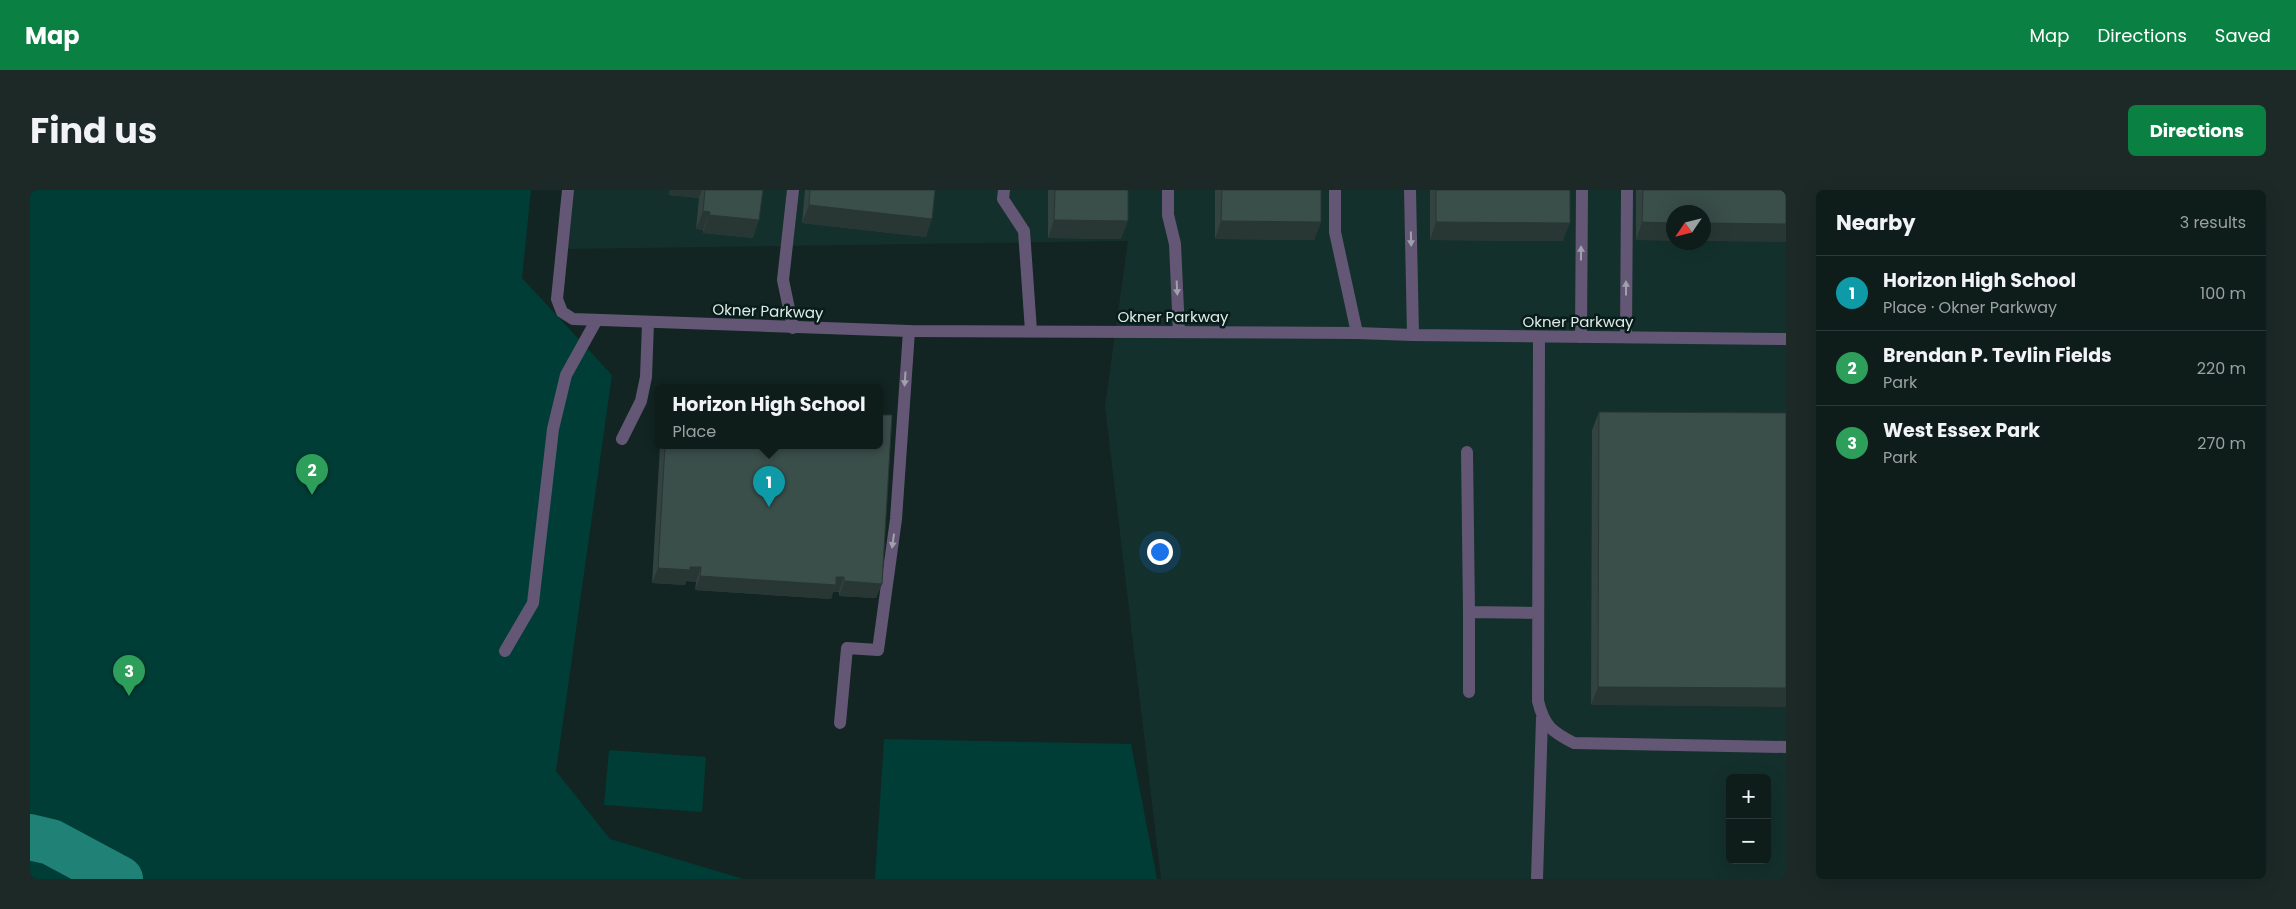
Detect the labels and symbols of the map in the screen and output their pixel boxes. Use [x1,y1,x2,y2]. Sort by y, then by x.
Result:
north arrow [1666,205,1711,250]
one-way arrow [1408,231,1416,247]
one-way arrow [1577,245,1585,261]
one-way arrow [1174,280,1182,296]
one-way arrow [1622,280,1630,296]
street label: Okner Parkway [712,299,824,323]
street label: Okner Parkway [1117,306,1229,327]
street label: Okner Parkway [1522,311,1634,332]
one-way arrow [901,372,909,388]
pin: 2 [296,454,328,495]
pin: 1 [753,466,785,507]
one-way arrow [889,534,897,550]
your location [1147,539,1173,565]
pin: 3 [113,655,145,696]

